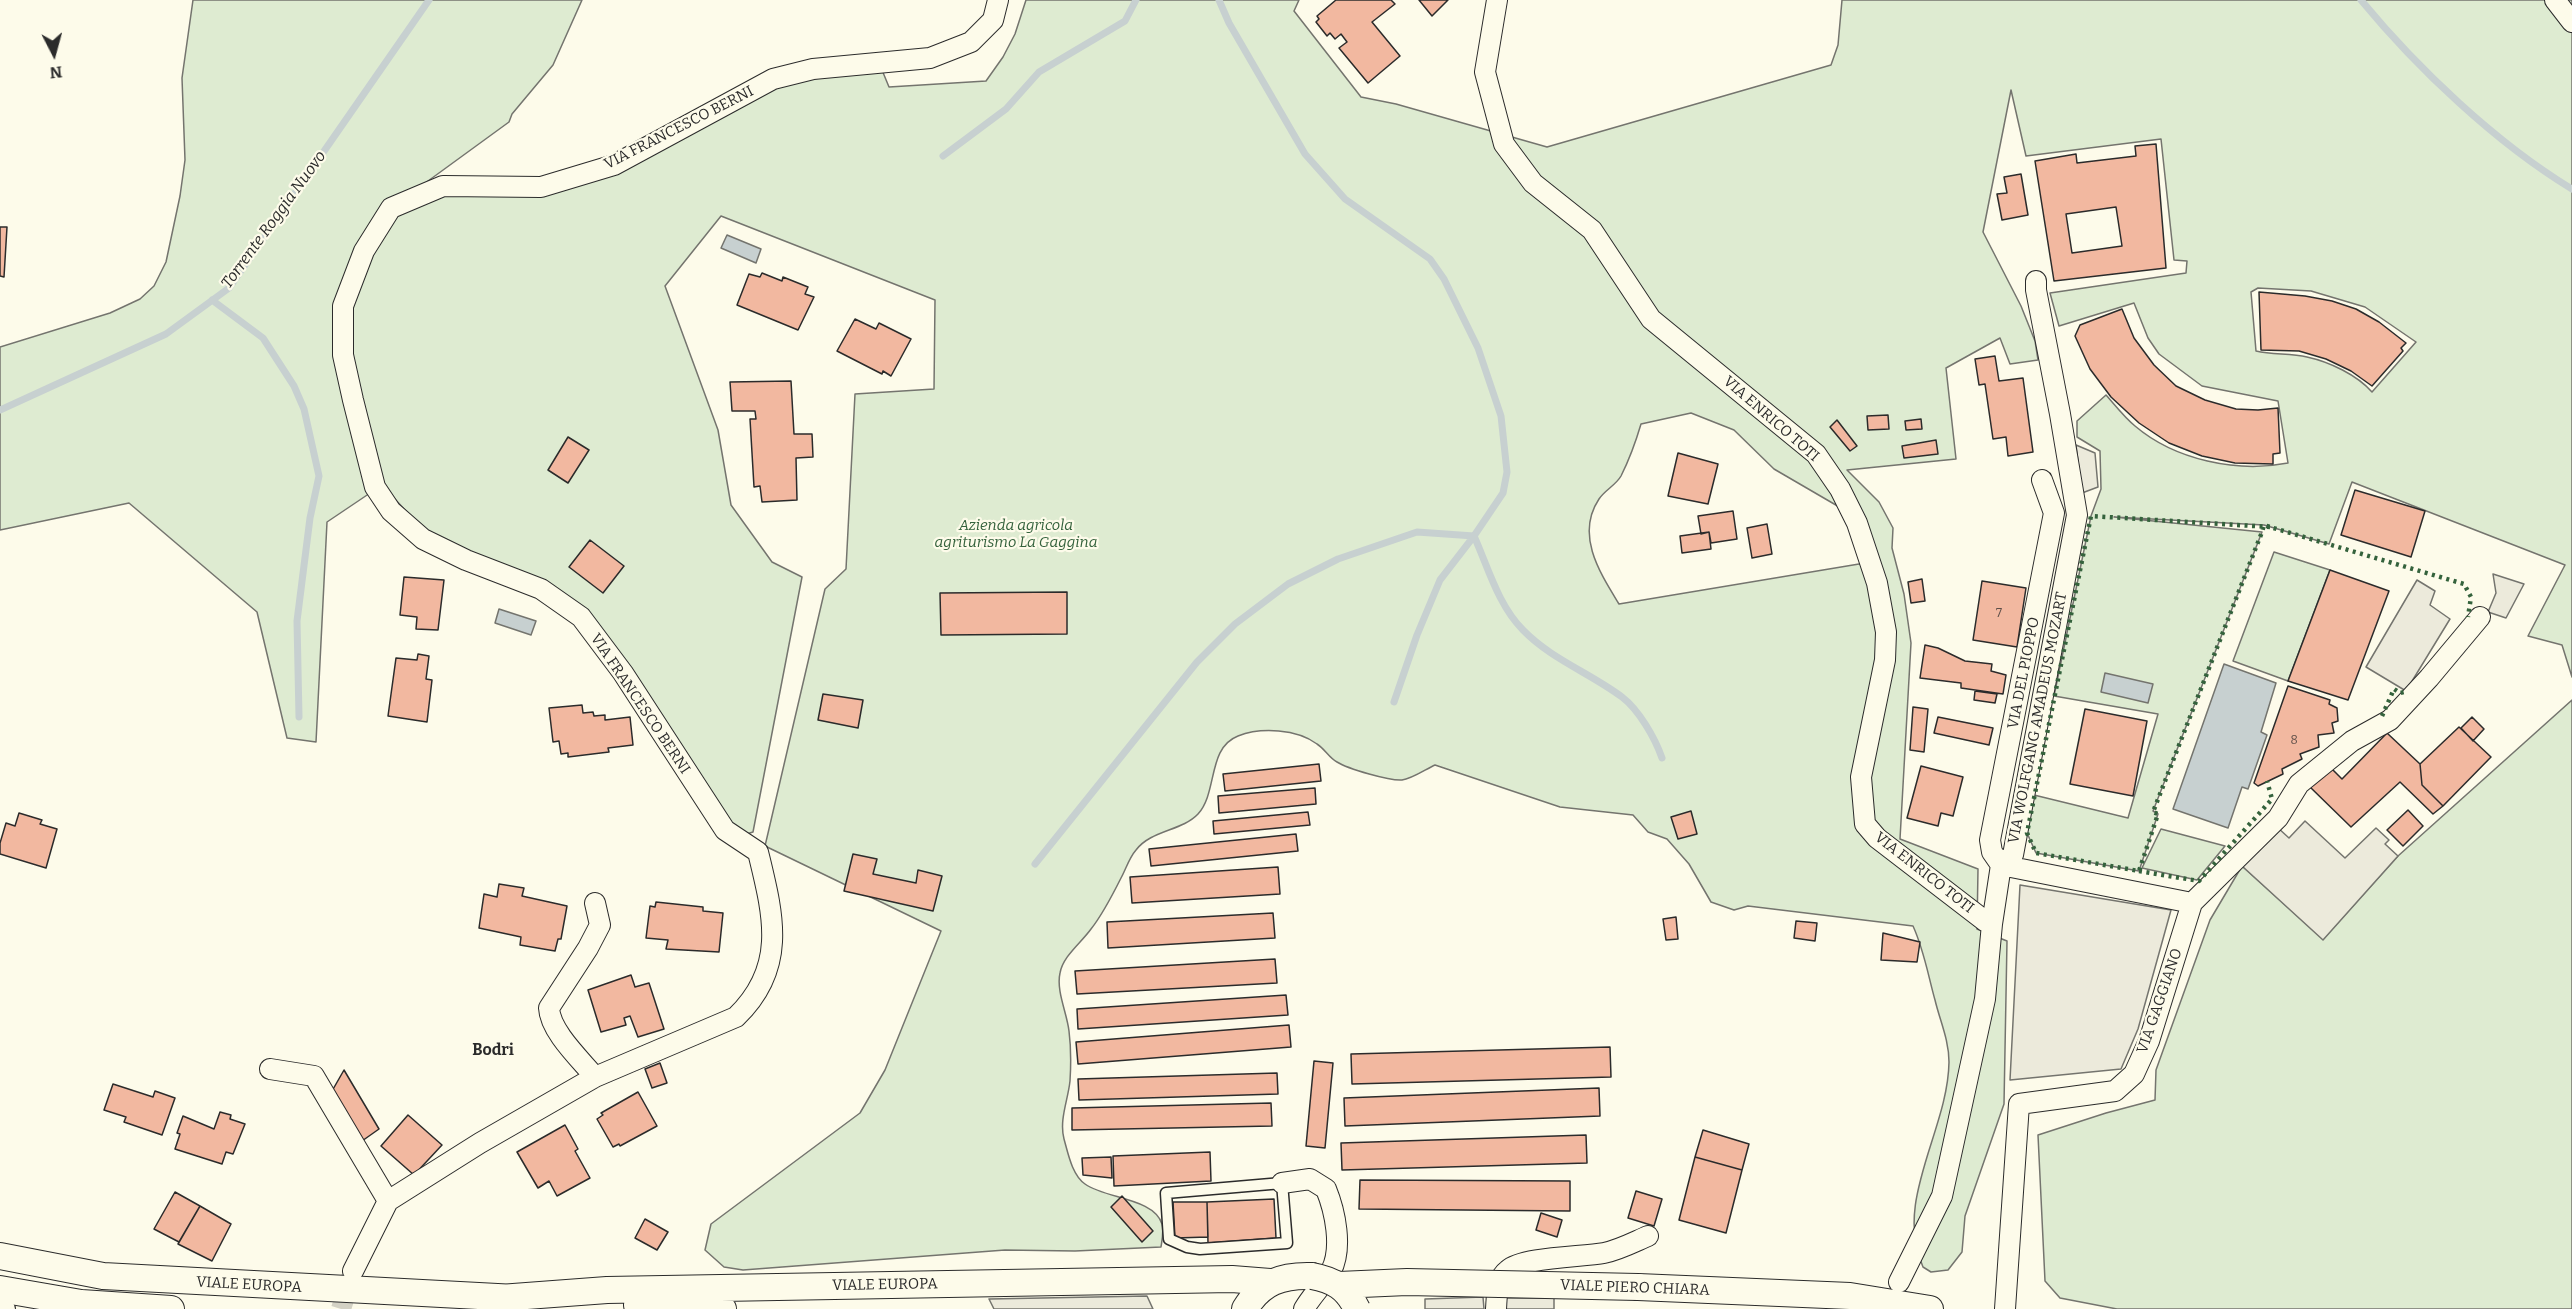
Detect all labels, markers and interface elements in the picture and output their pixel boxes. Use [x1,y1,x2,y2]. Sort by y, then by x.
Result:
north arrow [24,24,84,84]
text: N [49,62,63,82]
street label: VIA FRANCESCO BERNI [601,82,757,174]
water label: Torrente Roggia Nuovo [218,147,330,293]
street label: VIA ENRICO TOTI [1719,372,1823,466]
park label: Azienda agricola agriturismo La Gaggina [935,517,1097,552]
street label: VIA WOLFGANG AMADEUS MOZART [2005,591,2071,845]
house number: 7 [1996,607,2002,621]
street label: VIA DEL PIOPPO [2004,616,2044,730]
street label: VIA FRANCESCO BERNI [586,630,694,778]
house number: 8 [2290,734,2298,748]
street label: VIA ENRICO TOTI [1871,829,1977,917]
street label: VIA GAGGIANO [2134,946,2186,1056]
district label: Bodri [472,1041,514,1061]
street label: VIALE EUROPA [196,1273,302,1297]
street label: VIALE EUROPA [832,1275,938,1295]
street label: VIALE PIERO CHIARA [1560,1276,1710,1300]

